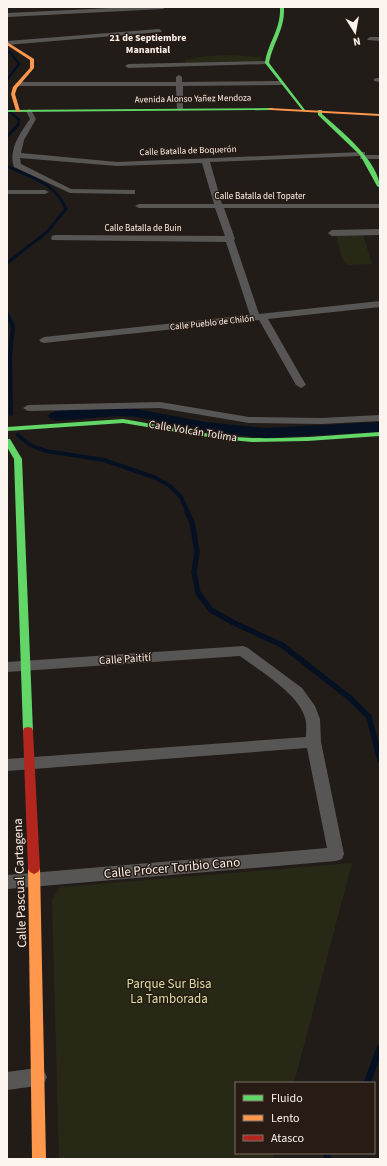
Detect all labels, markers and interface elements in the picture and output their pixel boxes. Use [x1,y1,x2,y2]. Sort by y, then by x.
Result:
north arrow [335,12,375,52]
district label: 21 de Septiembre Manantial [110,31,186,57]
text: N [352,33,362,49]
street label: Avenida Alonso Yañez Mendoza [135,91,251,107]
street label: Calle Batalla de Boquerón [139,143,237,159]
street label: Calle Batalla del Topater [215,190,306,203]
street label: Calle Batalla de Buin [104,222,182,235]
street label: Calle Pueblo de Chilón [169,312,255,334]
street label: Calle Volcán Tolima [148,417,238,445]
street label: Calle Paitití [99,650,152,668]
street label: Calle Pascual Cartagena [9,818,31,948]
street label: Calle Prócer Toribio Cano [103,853,241,883]
park label: Parque Sur Bisa La Tamborada [126,975,212,1008]
legend [235,1082,375,1154]
text: Fluido [271,1090,303,1107]
text: Lento [271,1110,300,1127]
text: Atasco [271,1130,304,1147]

